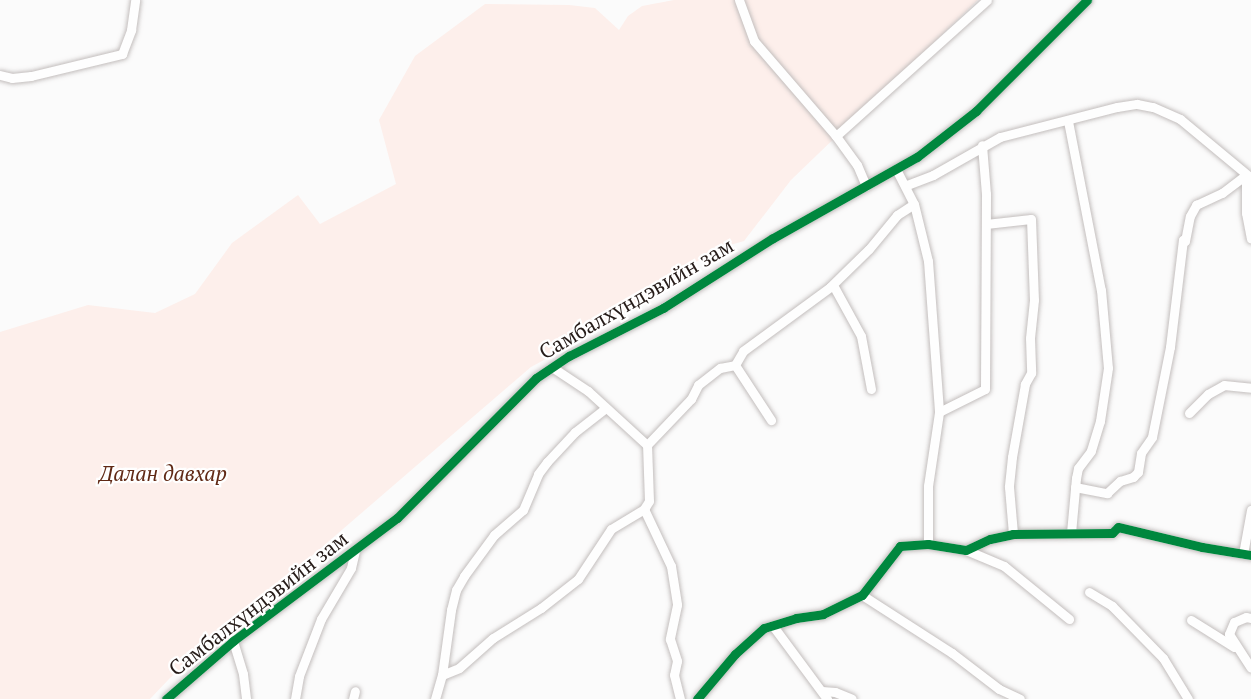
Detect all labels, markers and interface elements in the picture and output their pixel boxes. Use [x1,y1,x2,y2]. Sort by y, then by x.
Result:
street label: Самбалхүндэвийн зам [534,232,738,364]
park label: Далан давхар [99,460,227,486]
street label: Самбалхүндэвийн зам [163,525,353,681]

